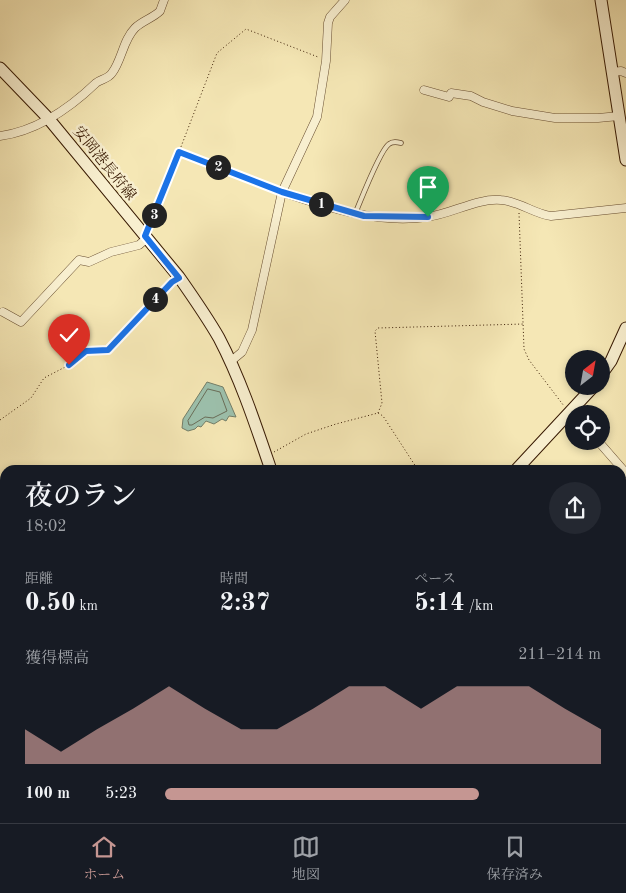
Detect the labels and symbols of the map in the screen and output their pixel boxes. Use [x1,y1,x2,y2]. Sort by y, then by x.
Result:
street label: 安岡港長府線 [70,123,140,204]
pin: 2 [206,154,230,180]
pin [407,166,449,217]
pin: 1 [308,192,334,216]
pin: 3 [142,202,166,228]
pin: 4 [142,286,168,312]
pin [48,314,90,365]
north arrow [565,350,610,395]

